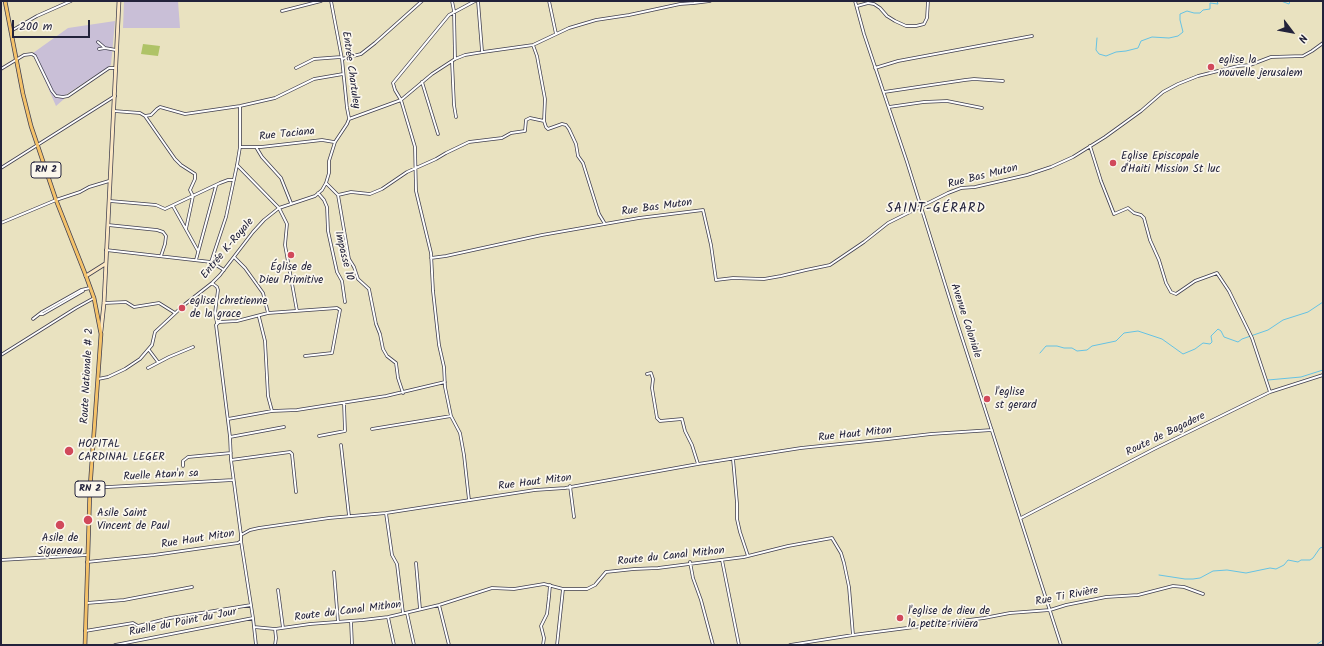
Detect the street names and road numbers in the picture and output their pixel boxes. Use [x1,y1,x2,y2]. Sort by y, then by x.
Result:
street label: Entrée Chartuley [338,30,362,110]
street label: Rue Taciana [259,126,315,144]
road number: RN 2 [31,162,61,178]
street label: Rue Bas Muton [947,162,1019,192]
street label: Rue Bas Muton [621,196,693,220]
street label: Entrée K-Royale [199,216,257,282]
street label: Impasse 10 [331,230,355,282]
street label: Avenue Coloniale [947,282,983,360]
street label: Route Nationale # 2 [79,328,97,424]
street label: Route de Bagadere [1124,410,1208,460]
street label: Rue Haut Miton [818,425,892,445]
street label: Ruelle Atan'n sa [123,467,199,485]
street label: Rue Haut Miton [497,472,573,494]
road number: RN 2 [75,481,105,497]
street label: Rue Haut Miton [160,528,236,552]
street label: Route du Canal Mithon [617,545,725,569]
street label: Rue Ti Rivière [1034,584,1100,610]
street label: Route du Canal Mithon [294,599,402,625]
street label: Ruelle du Point du Jour [128,606,238,640]

